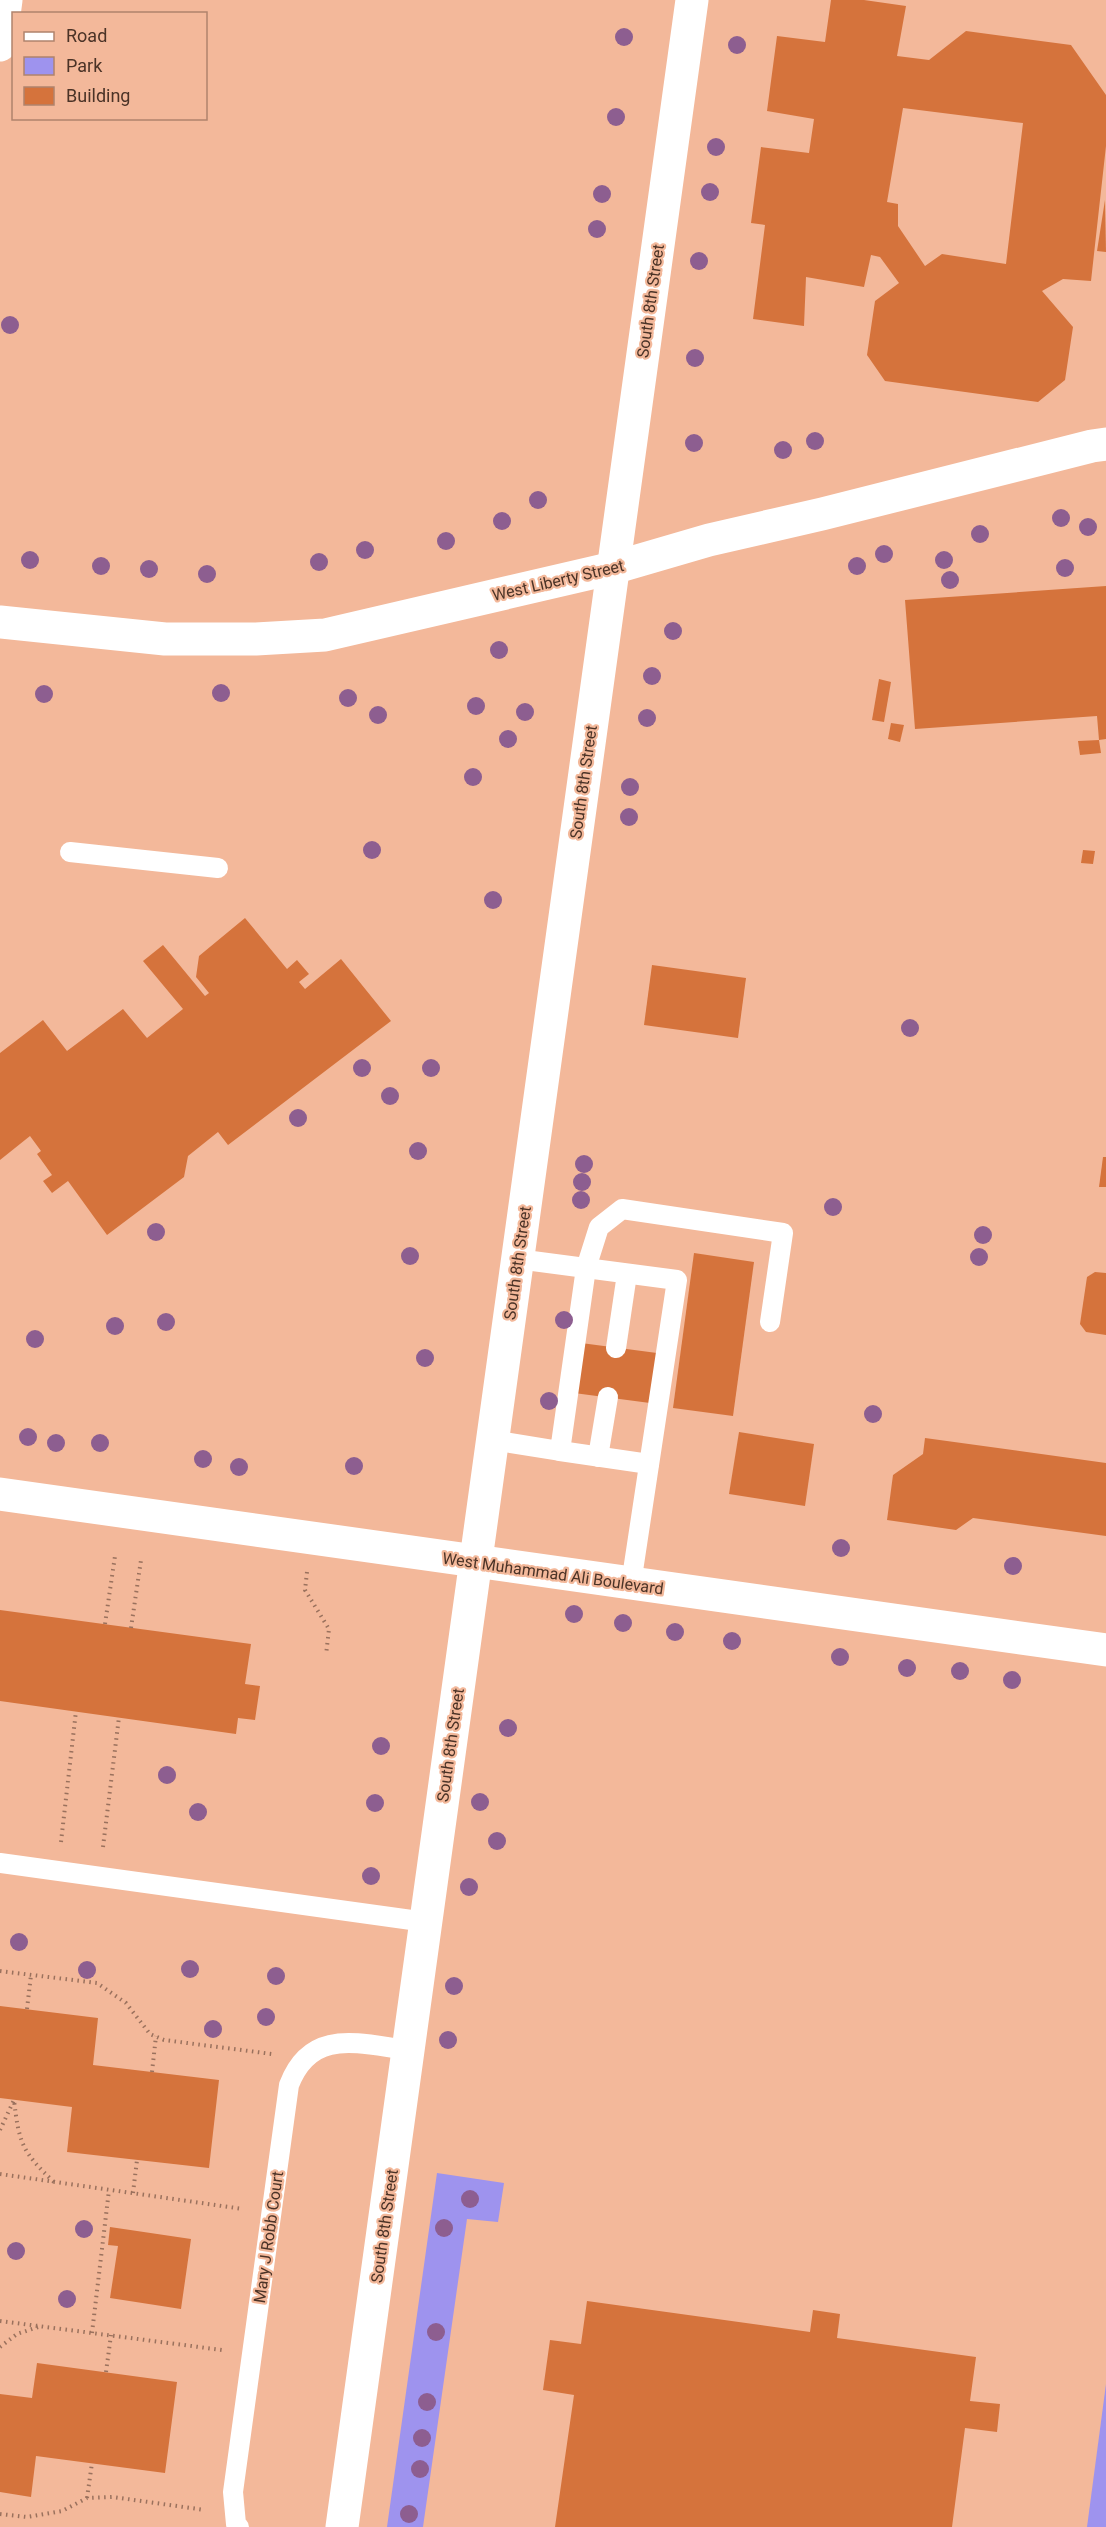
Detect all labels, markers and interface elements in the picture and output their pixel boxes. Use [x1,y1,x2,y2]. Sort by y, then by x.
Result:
legend [12,12,207,120]
text: Road [66,25,107,46]
text: Park [66,55,103,76]
text: Building [66,85,130,106]
street label: South 8th Street [633,243,668,359]
street label: West Liberty Street [490,556,626,605]
street label: South 8th Street [566,724,601,840]
street label: South 8th Street [500,1205,535,1321]
street label: West Muhammad Ali Boulevard [441,1549,665,1598]
street label: South 8th Street [433,1687,468,1803]
street label: South 8th Street [367,2168,402,2284]
street label: Mary J Robb Court [250,2170,287,2304]

